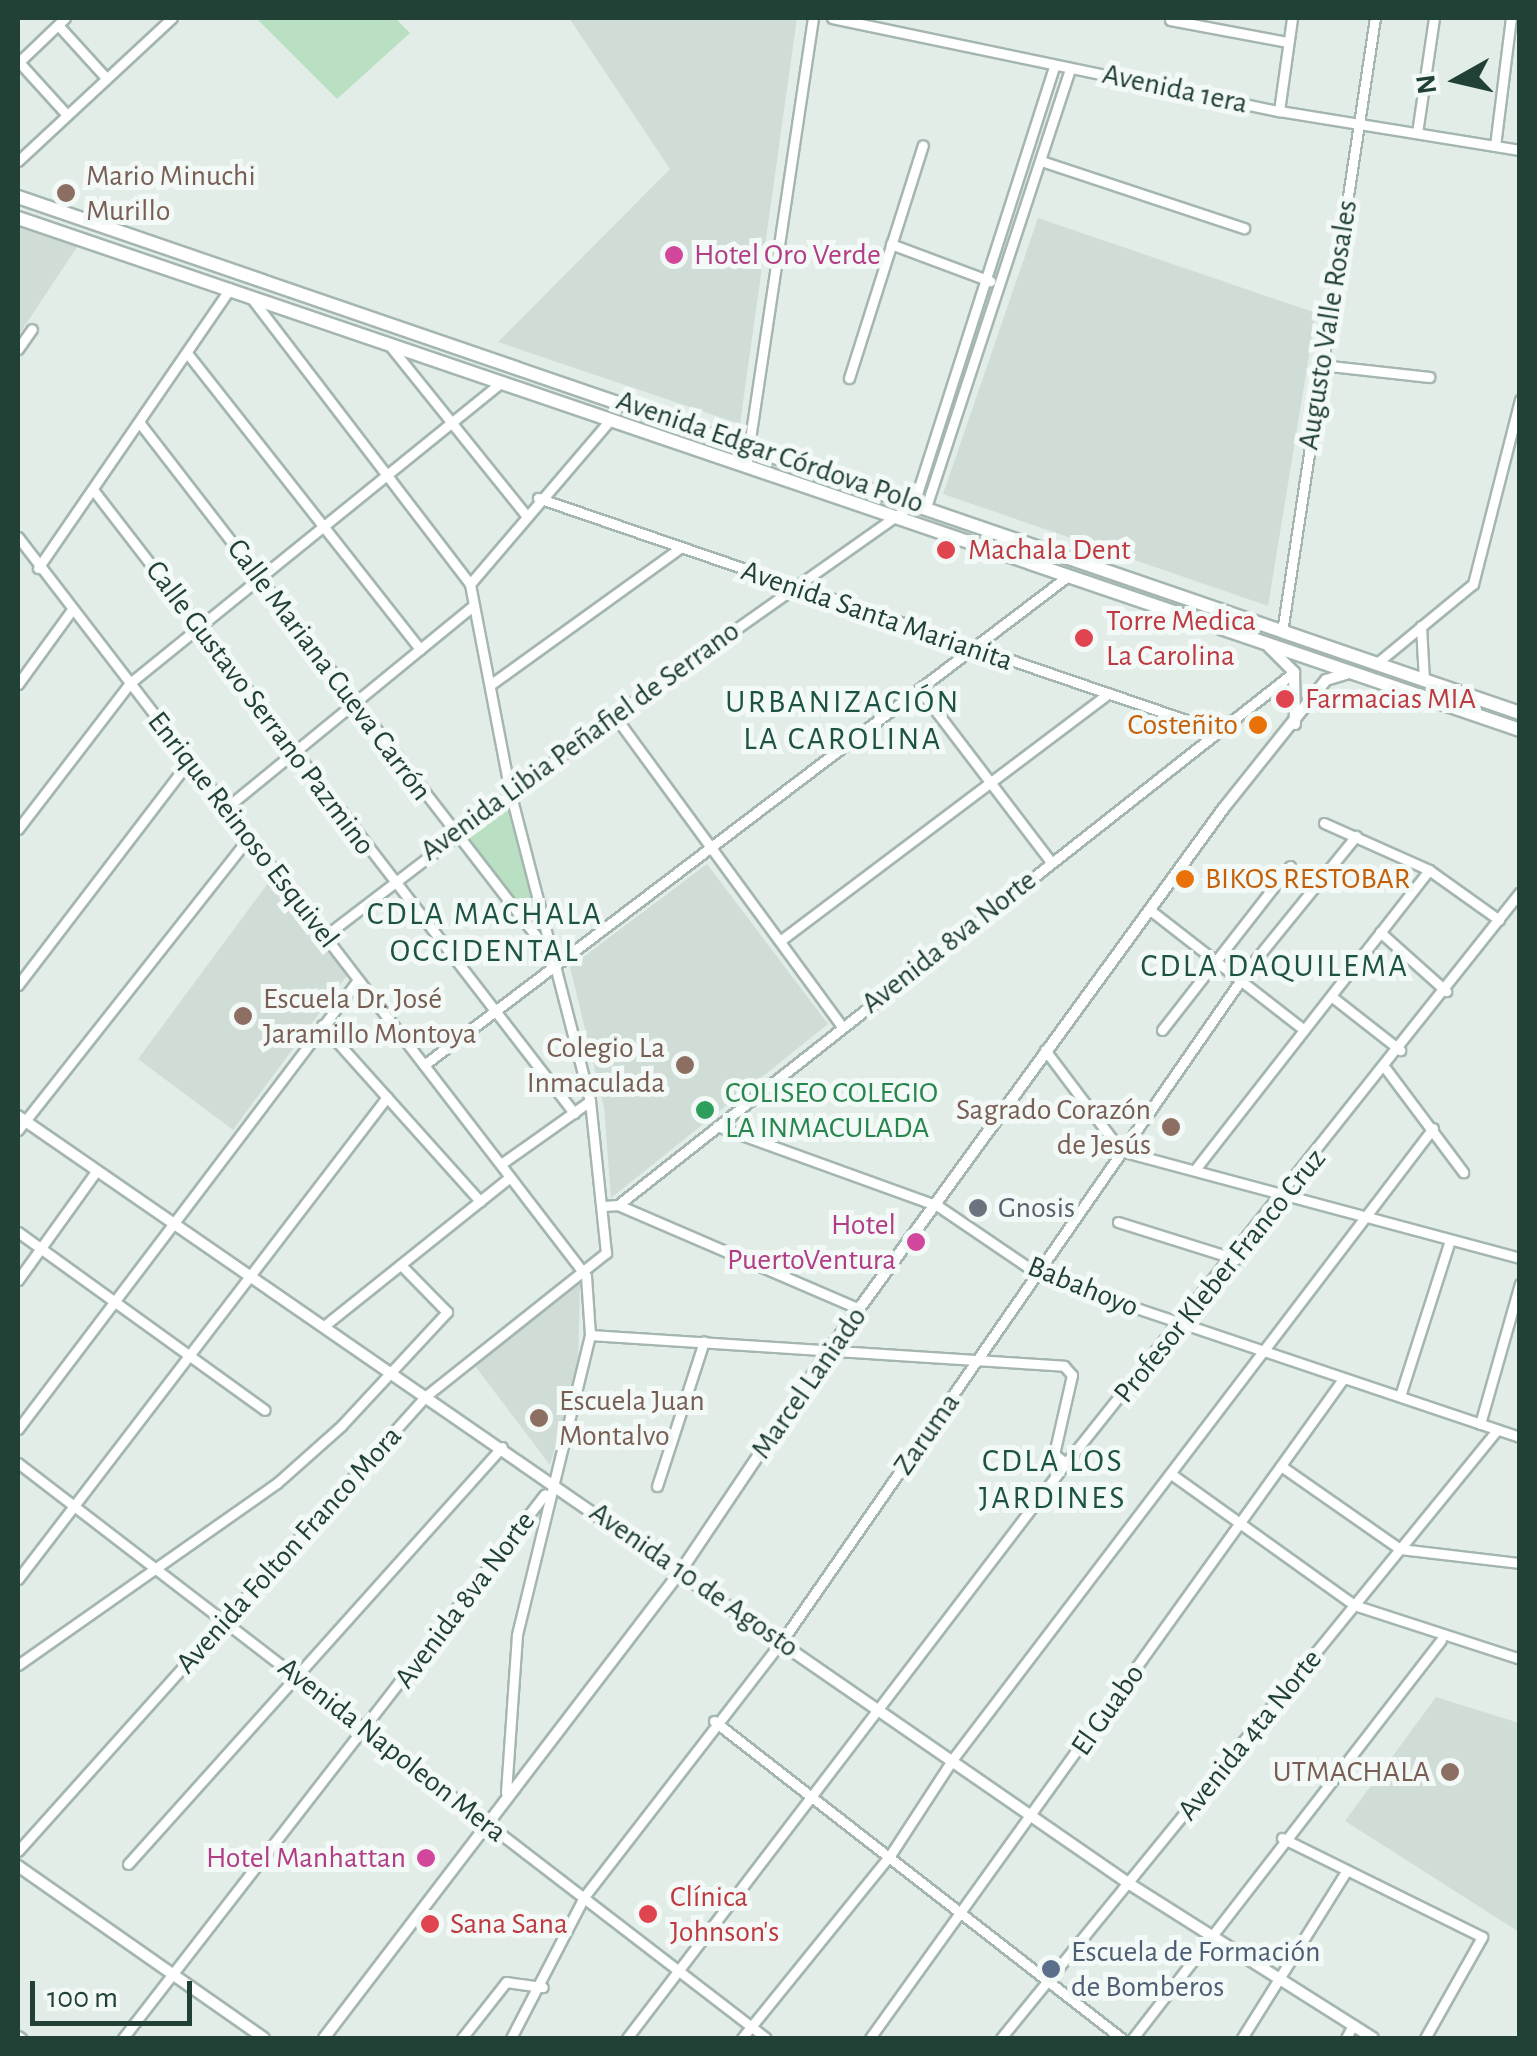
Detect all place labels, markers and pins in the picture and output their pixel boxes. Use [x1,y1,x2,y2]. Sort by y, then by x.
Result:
place label: Mario Minuchi Murillo [86,158,256,228]
marker: Mario Minuchi Murillo [55,182,77,204]
place label: Hotel Oro Verde [694,237,881,273]
marker: Hotel Oro Verde [663,244,685,266]
place label: Machala Dent [968,532,1131,568]
marker: Machala Dent [933,537,959,563]
place label: Torre Medica La Carolina [1106,603,1256,674]
marker: Torre Medica La Carolina [1071,625,1097,651]
place label: Farmacias MIA [1305,681,1476,717]
marker: Farmacias MIA [1274,688,1296,710]
place label: Costeñito [1128,707,1238,743]
marker: Costeñito [1247,714,1269,736]
place label: BIKOS RESTOBAR [1205,861,1410,897]
marker: BIKOS RESTOBAR [1174,868,1196,890]
place label: Escuela Dr. José Jaramillo Montoya [263,981,477,1052]
marker: Escuela Dr. José Jaramillo Montoya [232,1005,254,1027]
place label: Colegio La Inmaculada [527,1030,665,1100]
marker: Colegio La Inmaculada [674,1054,696,1076]
place label: COLISEO COLEGIO LA INMACULADA [725,1075,938,1146]
place label: Sagrado Corazón de Jesús [956,1092,1151,1162]
marker: COLISEO COLEGIO LA INMACULADA [694,1099,716,1121]
marker: Sagrado Corazón de Jesús [1160,1116,1182,1138]
place label: Gnosis [998,1190,1075,1226]
marker: Gnosis [967,1197,989,1219]
place label: Hotel PuertoVentura [727,1207,896,1278]
marker: Hotel PuertoVentura [905,1231,927,1253]
place label: Escuela Juan Montalvo [559,1383,705,1454]
marker: Escuela Juan Montalvo [528,1407,550,1429]
place label: UTMACHALA [1273,1754,1430,1790]
marker: UTMACHALA [1439,1761,1461,1783]
place label: Hotel Manhattan [206,1840,406,1876]
marker: Hotel Manhattan [415,1847,437,1869]
place label: Clínica Johnson's [670,1879,779,1950]
marker: Clínica Johnson's [635,1901,661,1927]
place label: Sana Sana [450,1906,568,1942]
marker: Sana Sana [419,1913,441,1935]
place label: Escuela de Formación de Bomberos [1071,1934,1320,2004]
marker: Escuela de Formación de Bomberos [1040,1958,1062,1980]

